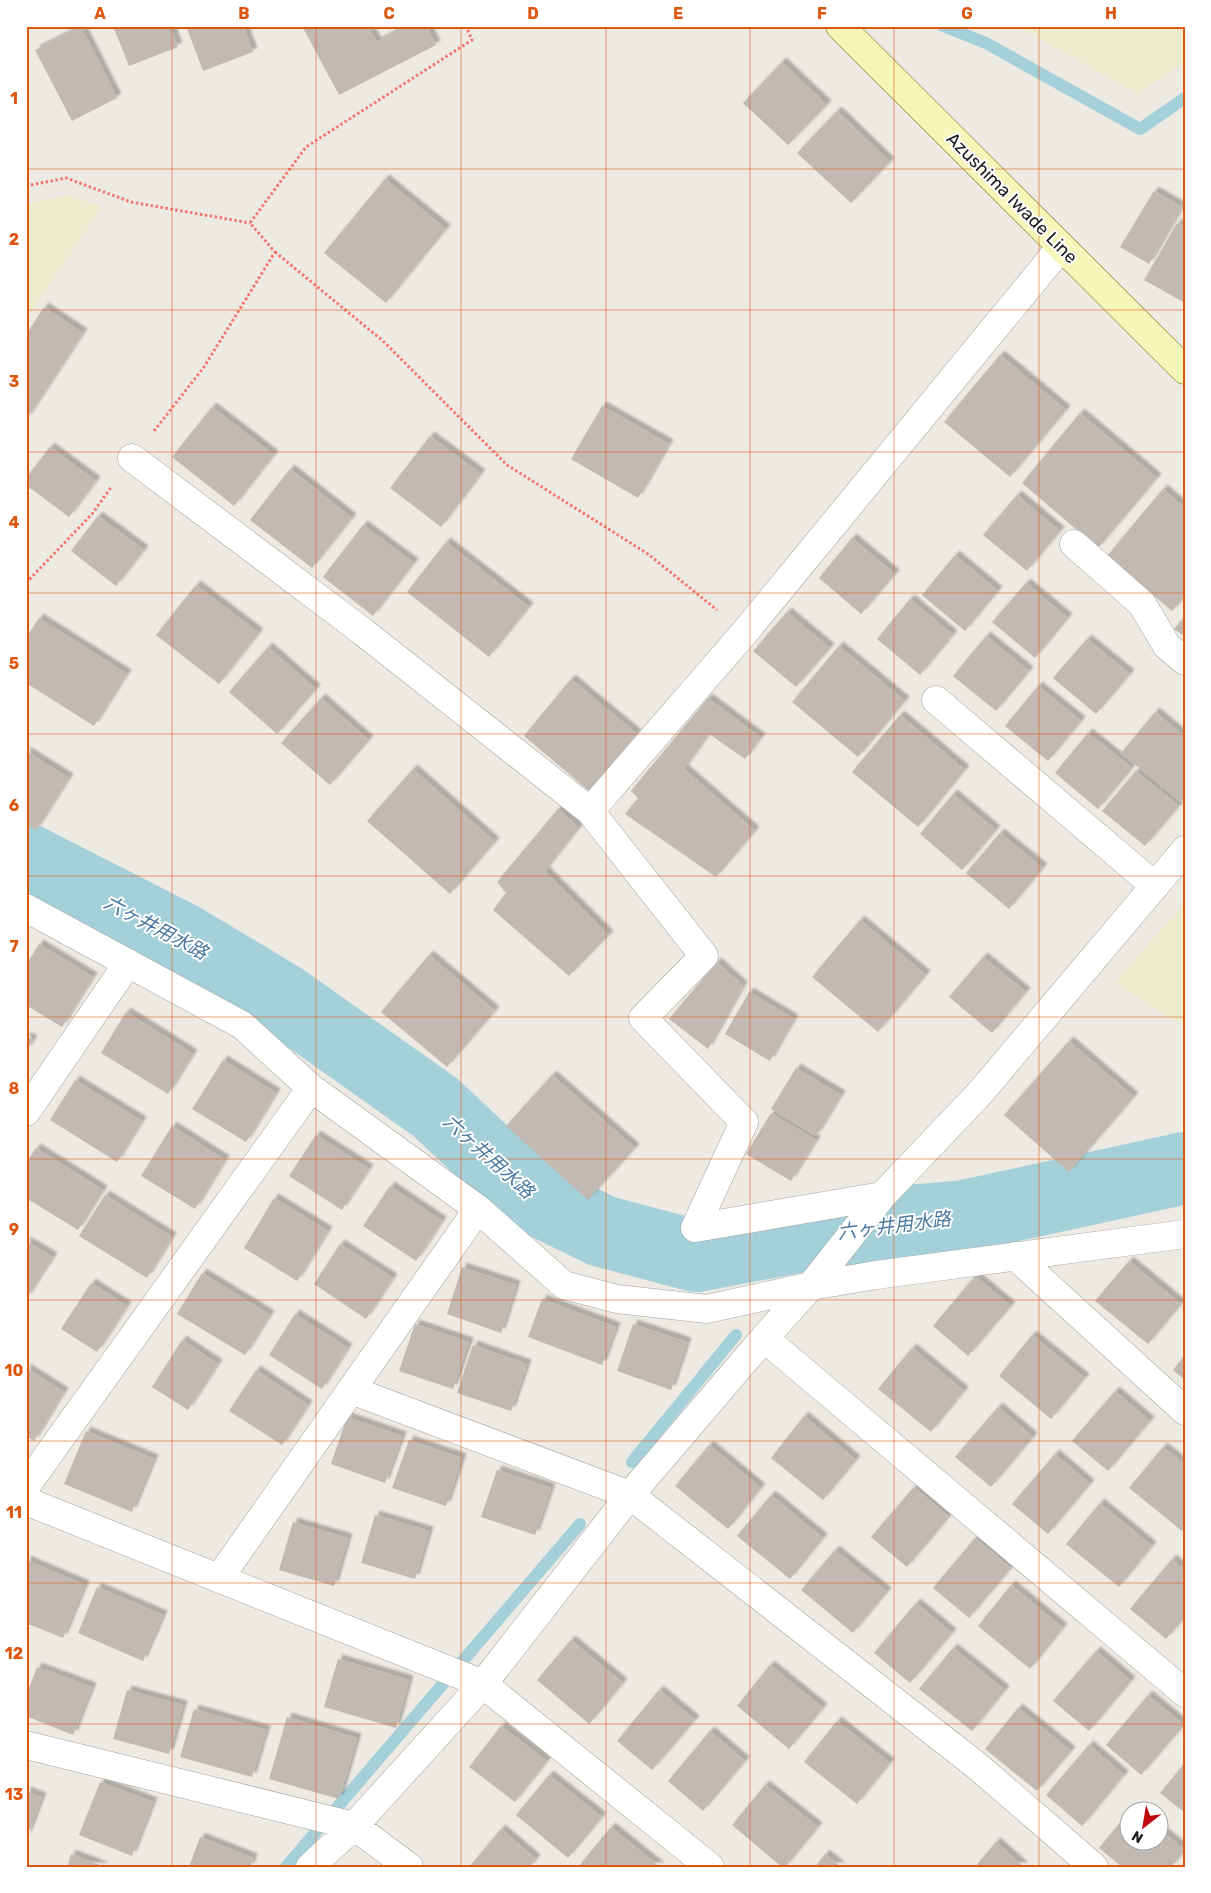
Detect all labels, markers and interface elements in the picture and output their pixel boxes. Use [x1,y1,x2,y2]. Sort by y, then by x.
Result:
text: A [94,4,106,23]
text: B [238,4,250,23]
text: C [383,4,395,23]
text: D [527,4,539,23]
text: E [673,4,683,23]
text: F [817,4,827,23]
text: G [961,4,973,23]
text: H [1105,4,1117,23]
text: 1 [10,89,18,108]
street label: Azushima Iwade Line [942,128,1082,268]
text: 2 [9,230,19,249]
text: 3 [9,372,19,391]
text: 4 [9,513,20,532]
text: 5 [9,654,19,673]
text: 6 [9,796,19,815]
water label: 六ヶ井用水路 [100,891,213,965]
text: 7 [9,937,19,956]
text: 8 [9,1079,20,1098]
water label: 六ヶ井用水路 [439,1110,540,1204]
water label: 六ヶ井用水路 [836,1207,954,1244]
text: 9 [9,1220,19,1239]
text: 10 [5,1361,24,1380]
text: 11 [6,1503,22,1522]
text: 12 [5,1644,23,1663]
text: 13 [5,1785,23,1804]
north arrow [1118,1800,1168,1850]
text: N [1129,1827,1146,1847]

